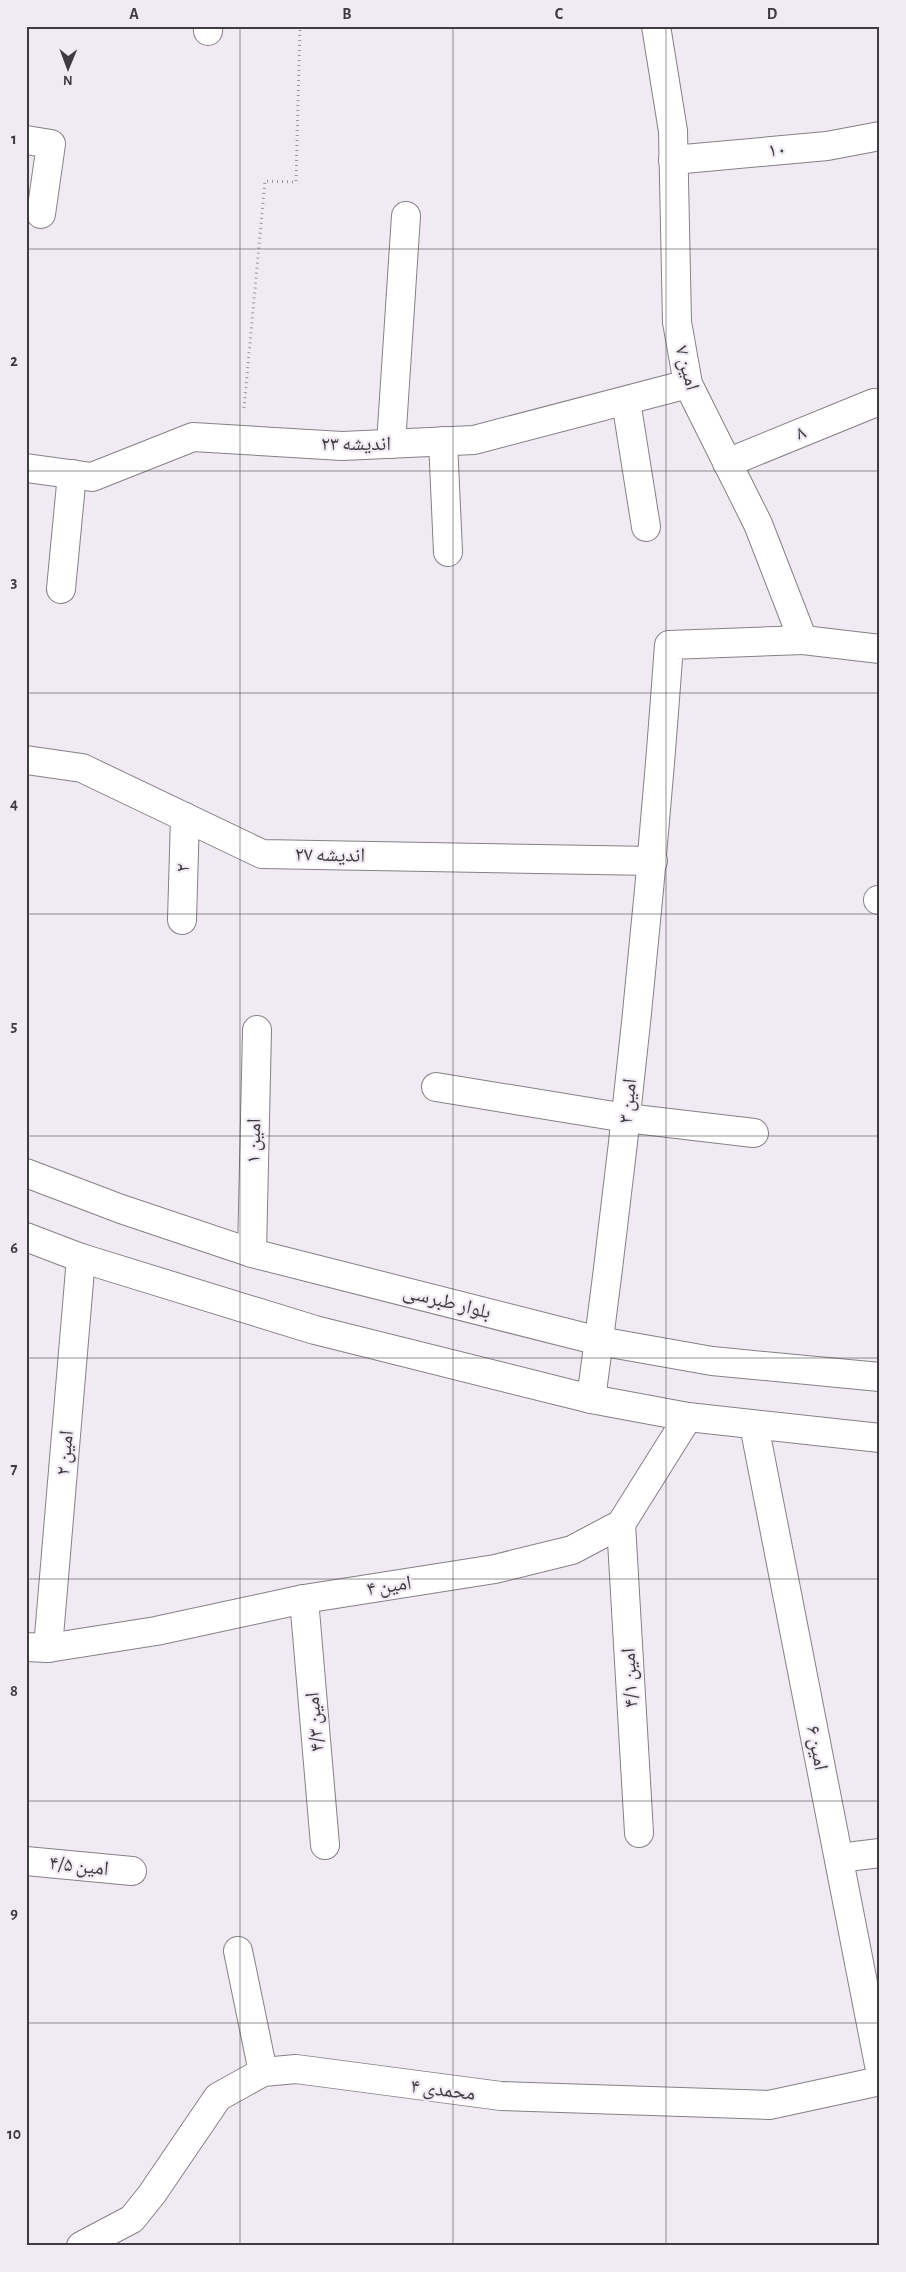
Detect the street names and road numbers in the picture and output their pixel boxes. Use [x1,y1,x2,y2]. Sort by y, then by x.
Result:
street label: ۱۰ [767,139,787,161]
street label: امین ۷ [671,344,702,393]
street label: ۸ [793,422,809,444]
street label: اندیشه ۲۳ [321,434,391,454]
street label: اندیشه ۲۷ [295,844,365,866]
street label: ۲ [173,863,193,873]
street label: امین ۳ [616,1078,641,1125]
street label: امین ۱ [244,1118,265,1164]
street label: بلوار طبرسی [401,1281,493,1324]
street label: امین ۲ [53,1430,78,1476]
street label: امین ۴ [365,1573,413,1600]
street label: امین ۴/۱ [618,1648,643,1708]
street label: ۴/۳ امین [302,1691,329,1753]
street label: امین ۶ [802,1724,831,1772]
street label: امین ۴/۵ [48,1853,110,1880]
street label: محمدی ۴ [409,2076,476,2105]

